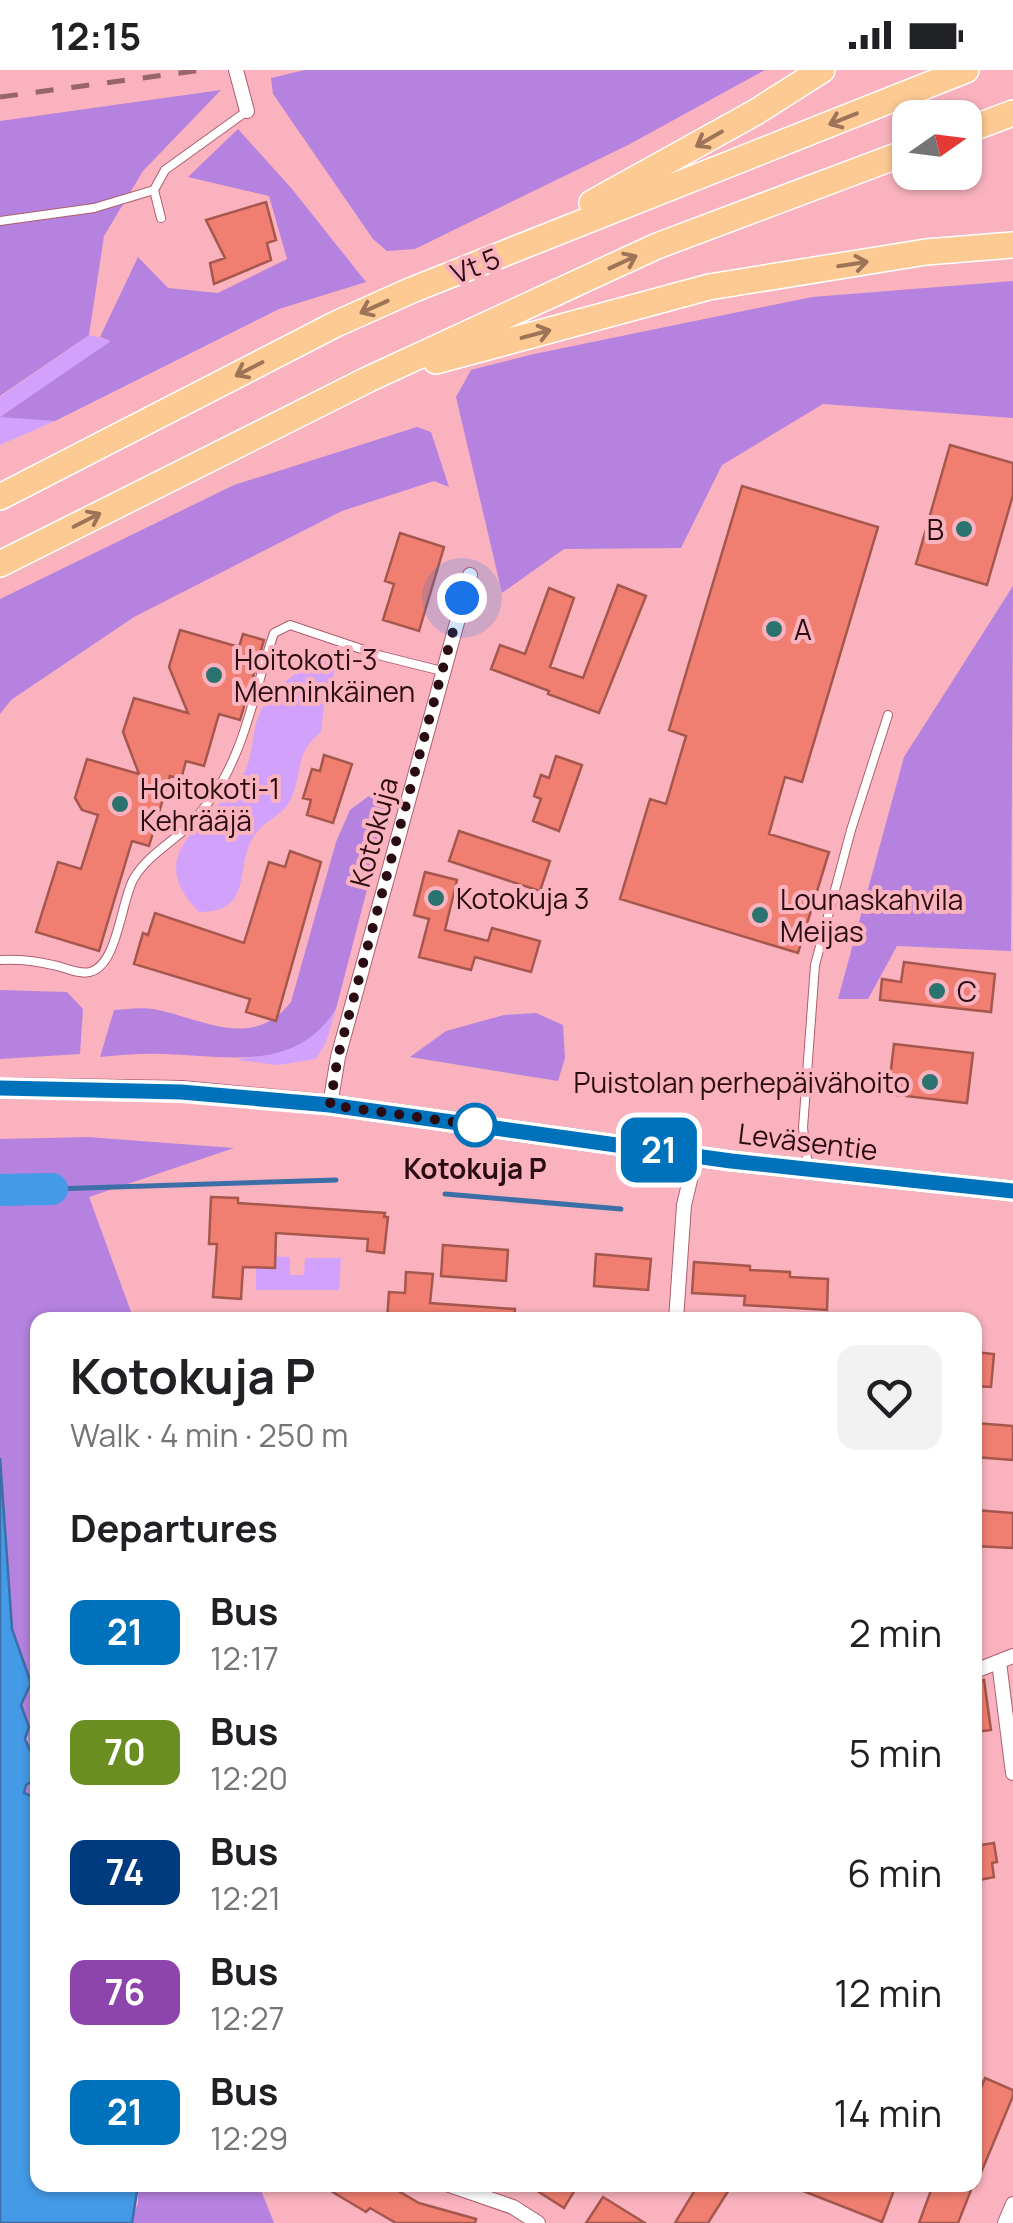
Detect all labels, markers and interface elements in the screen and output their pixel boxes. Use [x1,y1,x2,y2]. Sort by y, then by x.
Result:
text: 12:15 [50,9,141,61]
north arrow [892,100,982,190]
map controls [892,100,982,190]
one-way arrow [828,111,859,129]
one-way arrow [695,129,724,149]
street label: Vt 5 [445,238,505,292]
one-way arrow [607,252,638,270]
one-way arrow [837,254,869,272]
one-way arrow [359,299,390,317]
one-way arrow [520,323,552,342]
one-way arrow [235,360,265,379]
one-way arrow [71,510,101,529]
place label: B [927,510,944,548]
marker: B [953,518,975,540]
your location [437,573,487,623]
place label: A [794,610,812,648]
marker: A [763,618,785,640]
place label: Hoitokoti-3 Menninkäinen [234,640,415,710]
marker: Hoitokoti-3 Menninkäinen [203,664,225,686]
place label: Hoitokoti-1 Kehrääjä [140,769,280,839]
street label: Kotokuja [340,773,406,891]
marker: Hoitokoti-1 Kehrääjä [109,793,131,815]
place label: Kotokuja 3 [456,879,589,917]
place label: Lounaskahvila Meijas [780,880,963,950]
marker: Kotokuja 3 [425,887,447,909]
marker: Lounaskahvila Meijas [749,904,771,926]
place label: C [957,972,977,1010]
marker: C [926,980,948,1002]
place label: Puistolan perhepäivähoito [574,1063,910,1101]
marker: Puistolan perhepäivähoito [919,1071,941,1093]
marker: Kotokuja P [454,1104,496,1146]
street label: Leväsentie [736,1114,880,1168]
line badge: 21 [614,1118,704,1182]
text: 21 [641,1126,677,1174]
place label: Kotokuja P [403,1149,547,1187]
text: Kotokuja P [70,1343,316,1408]
button: heart [837,1345,942,1450]
text: Walk · 4 min · 250 m [70,1413,348,1457]
text: Departures [70,1501,278,1553]
text: Bus [210,1584,278,1636]
text: 2 min [849,1606,942,1658]
text: 21 [107,1608,143,1656]
text: 12:17 [210,1636,279,1680]
text: Bus [210,1704,278,1756]
text: 5 min [849,1726,942,1778]
text: 70 [104,1728,146,1776]
text: 12:20 [210,1756,288,1800]
text: Bus [210,1824,278,1876]
text: 6 min [847,1846,942,1898]
text: 74 [106,1848,144,1896]
text: 12:21 [210,1876,281,1920]
text: Bus [210,1944,278,1996]
text: 12 min [834,1966,942,2018]
text: 76 [105,1968,145,2016]
text: 12:27 [210,1996,285,2040]
text: Bus [210,2064,278,2116]
text: 14 min [834,2086,942,2138]
text: 21 [107,2088,143,2136]
text: 12:29 [210,2116,288,2160]

